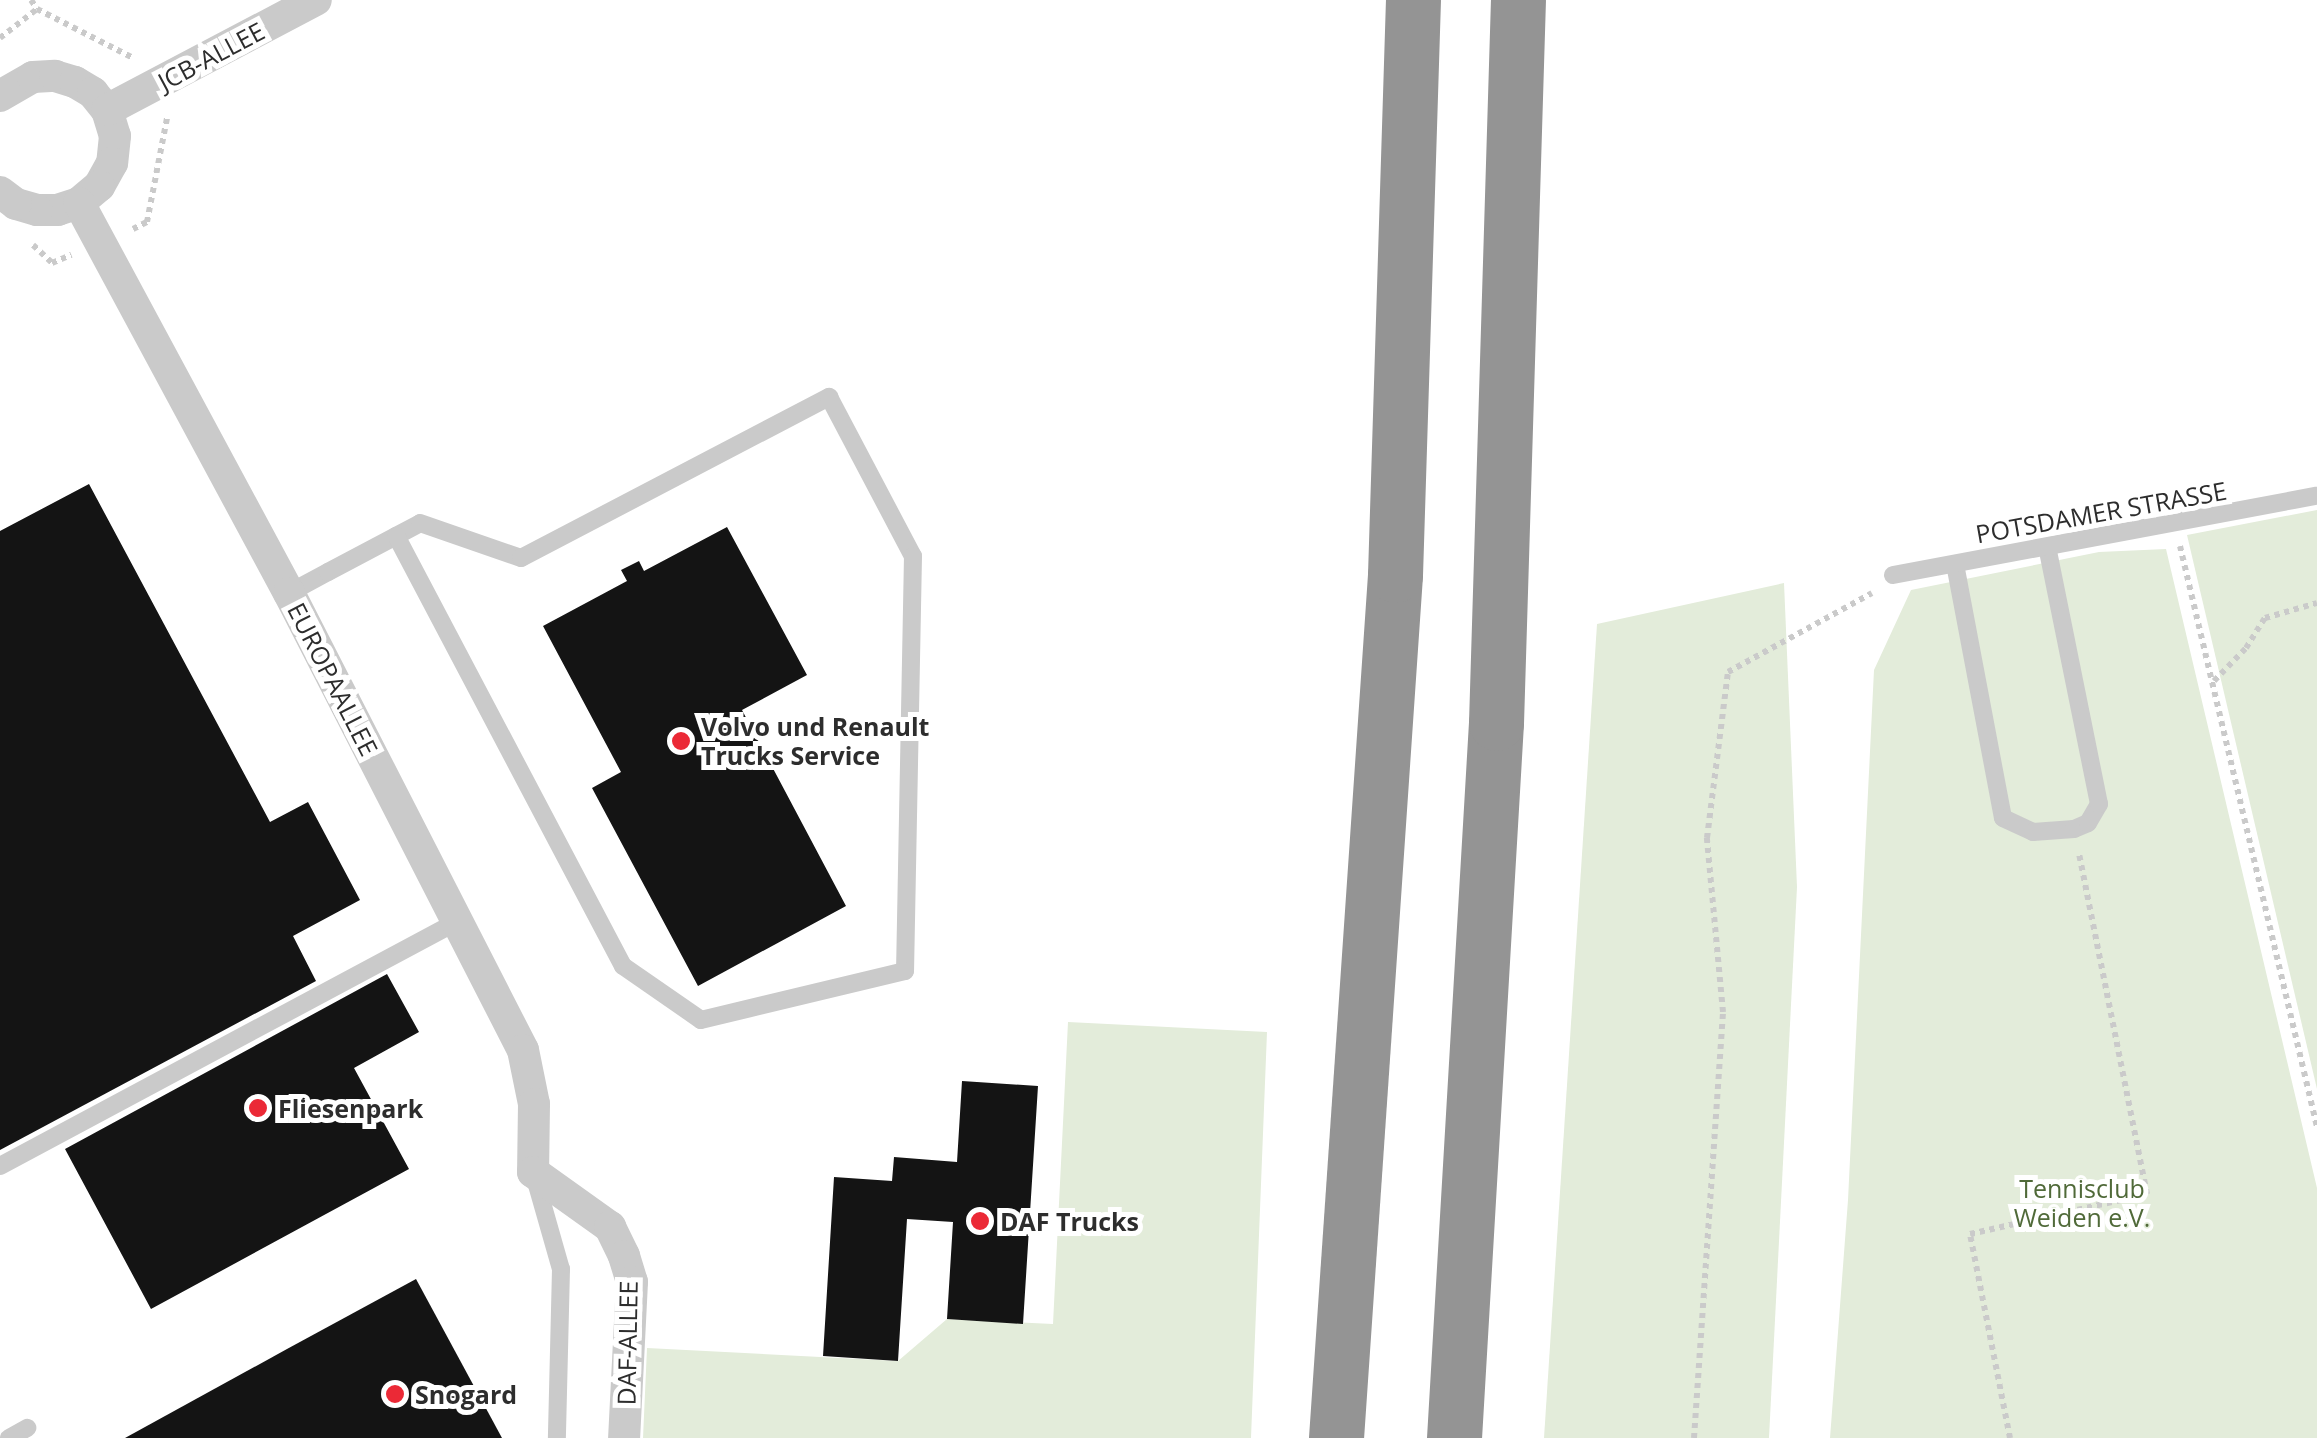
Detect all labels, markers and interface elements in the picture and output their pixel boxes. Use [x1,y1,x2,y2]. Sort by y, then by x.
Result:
street label: JCB-ALLEE [153,15,269,97]
street label: POTSDAMER STRASSE [1973,475,2229,549]
street label: EUROPAALLEE [282,598,384,760]
place label: Volvo und Renault Trucks Service [701,712,929,771]
marker: Volvo und Renault Trucks Service [670,730,692,752]
place label: Fliesenpark [278,1093,423,1123]
marker: Fliesenpark [247,1097,269,1119]
park label: Tennisclub Weiden e.V. [2014,1174,2150,1233]
place label: DAF Trucks [1000,1206,1139,1236]
marker: DAF Trucks [969,1210,991,1232]
street label: DAF-ALLEE [611,1280,643,1406]
place label: Snogard [415,1379,517,1409]
marker: Snogard [384,1383,406,1405]

